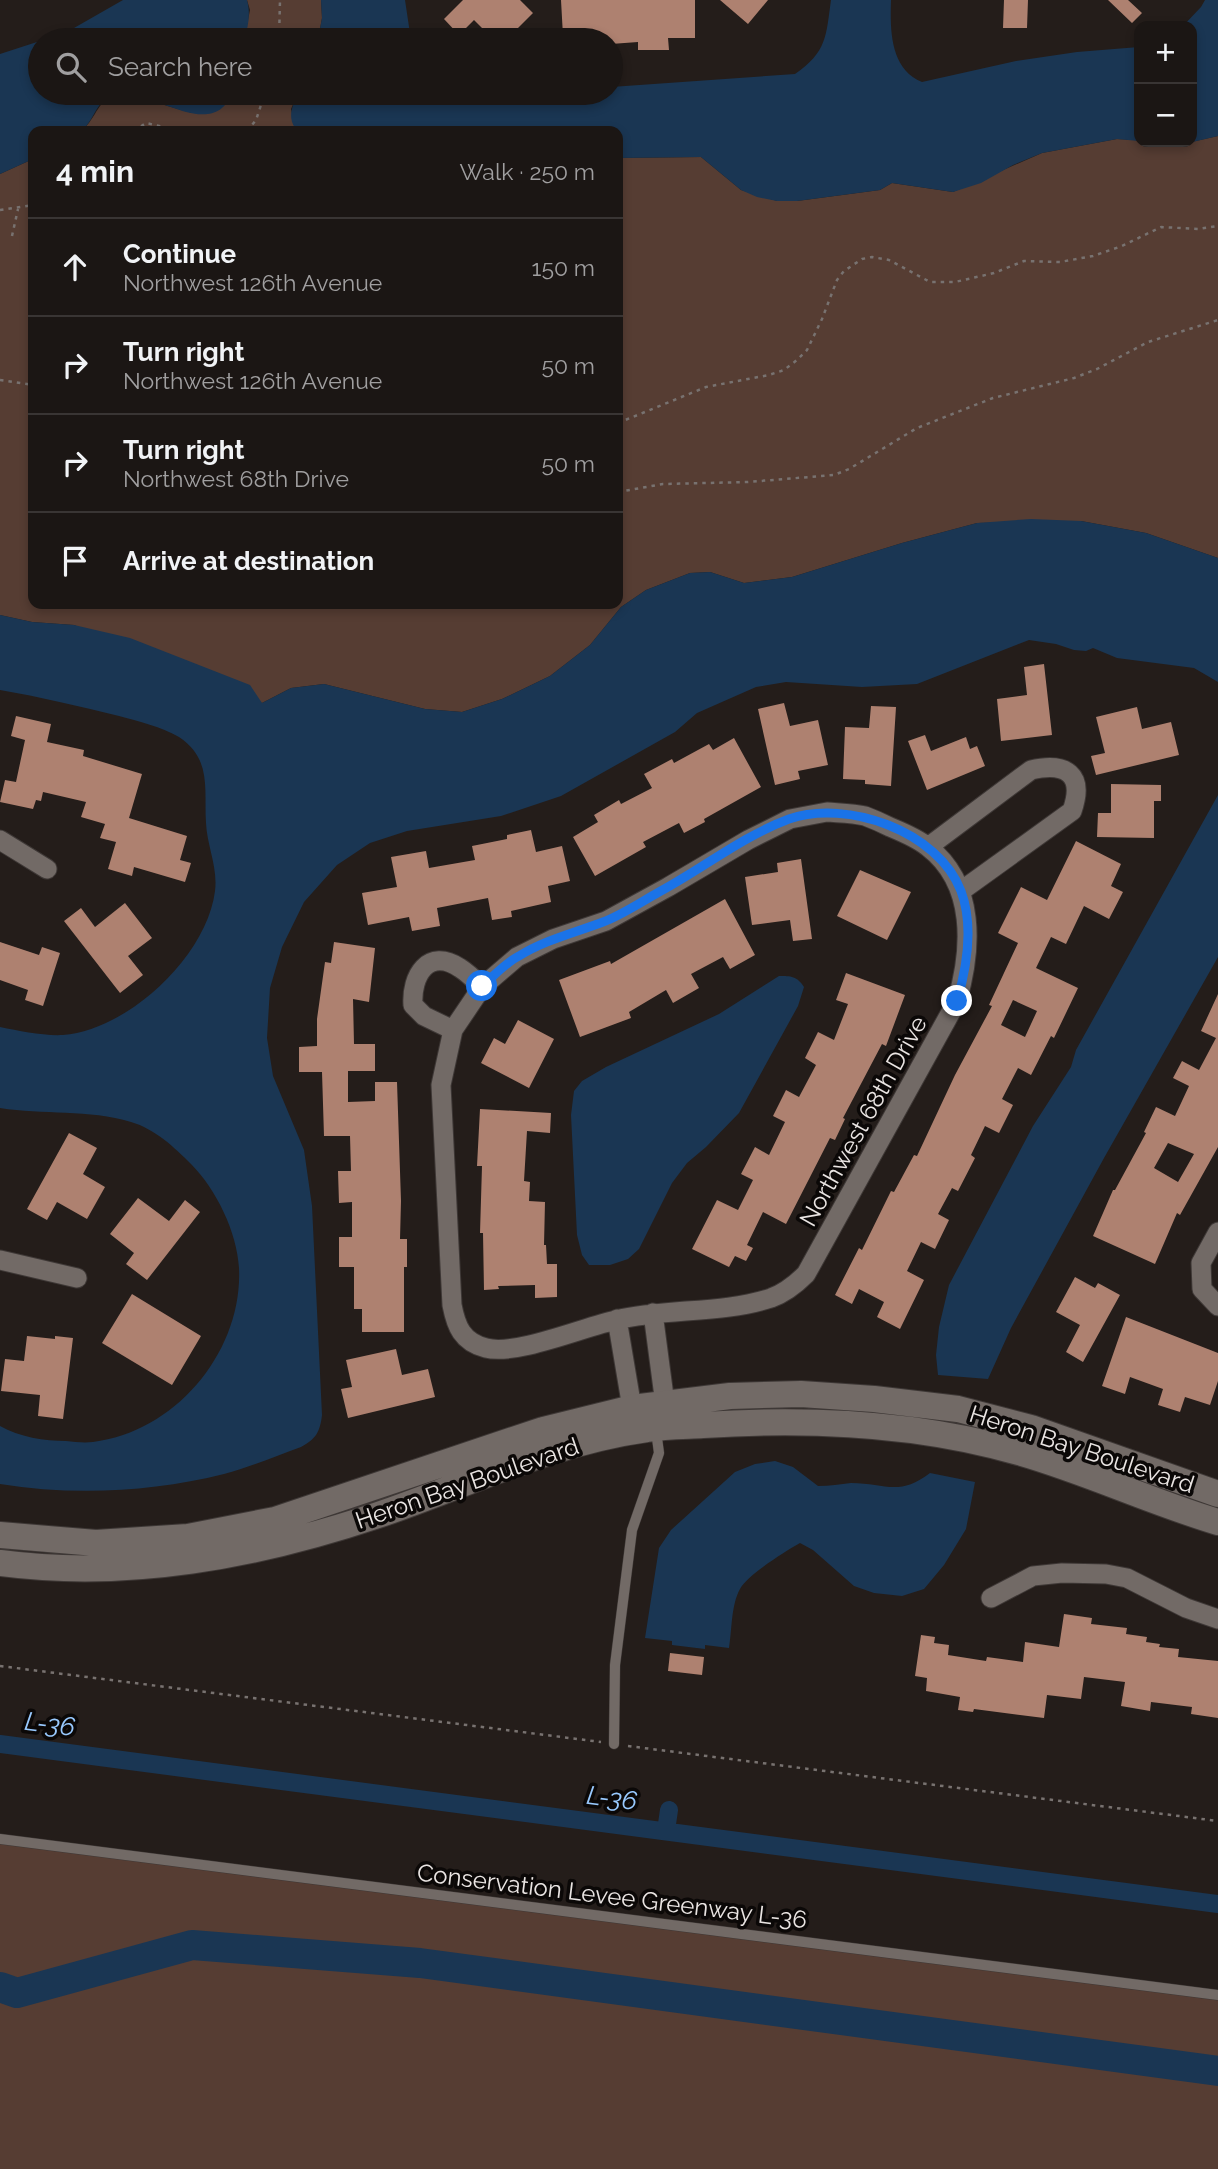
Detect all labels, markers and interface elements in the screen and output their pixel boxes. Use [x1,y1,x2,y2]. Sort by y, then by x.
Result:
map controls [1134,21,1197,147]
button: + [1134,21,1197,84]
search box [28,28,623,105]
icon: search [52,48,90,86]
text: Search here [108,52,252,82]
button: − [1134,84,1197,147]
text: 4 min [56,154,134,189]
text: Walk · 250 m [460,158,595,185]
text: Continue [123,239,236,269]
icon: ahead [56,248,94,286]
text: 150 m [532,254,595,281]
text: Northwest 126th Avenue [123,269,382,296]
text: Turn right [123,337,244,367]
icon: right [56,346,94,384]
text: 50 m [541,352,595,379]
text: Northwest 126th Avenue [123,367,382,394]
text: Turn right [123,435,244,465]
icon: right [56,444,94,482]
text: 50 m [541,450,595,477]
text: Northwest 68th Drive [123,465,349,492]
icon: arrive [56,542,94,580]
text: Arrive at destination [123,546,374,576]
route start [466,970,497,1001]
route end [941,985,972,1016]
street label: Northwest 68th Drive [793,1011,933,1231]
street label: Heron Bay Boulevard [966,1399,1198,1499]
street label: Heron Bay Boulevard [351,1431,583,1535]
water label: L-36 [23,1706,77,1742]
water label: L-36 [585,1780,639,1816]
street label: Conservation Levee Greenway L-36 [415,1858,809,1934]

